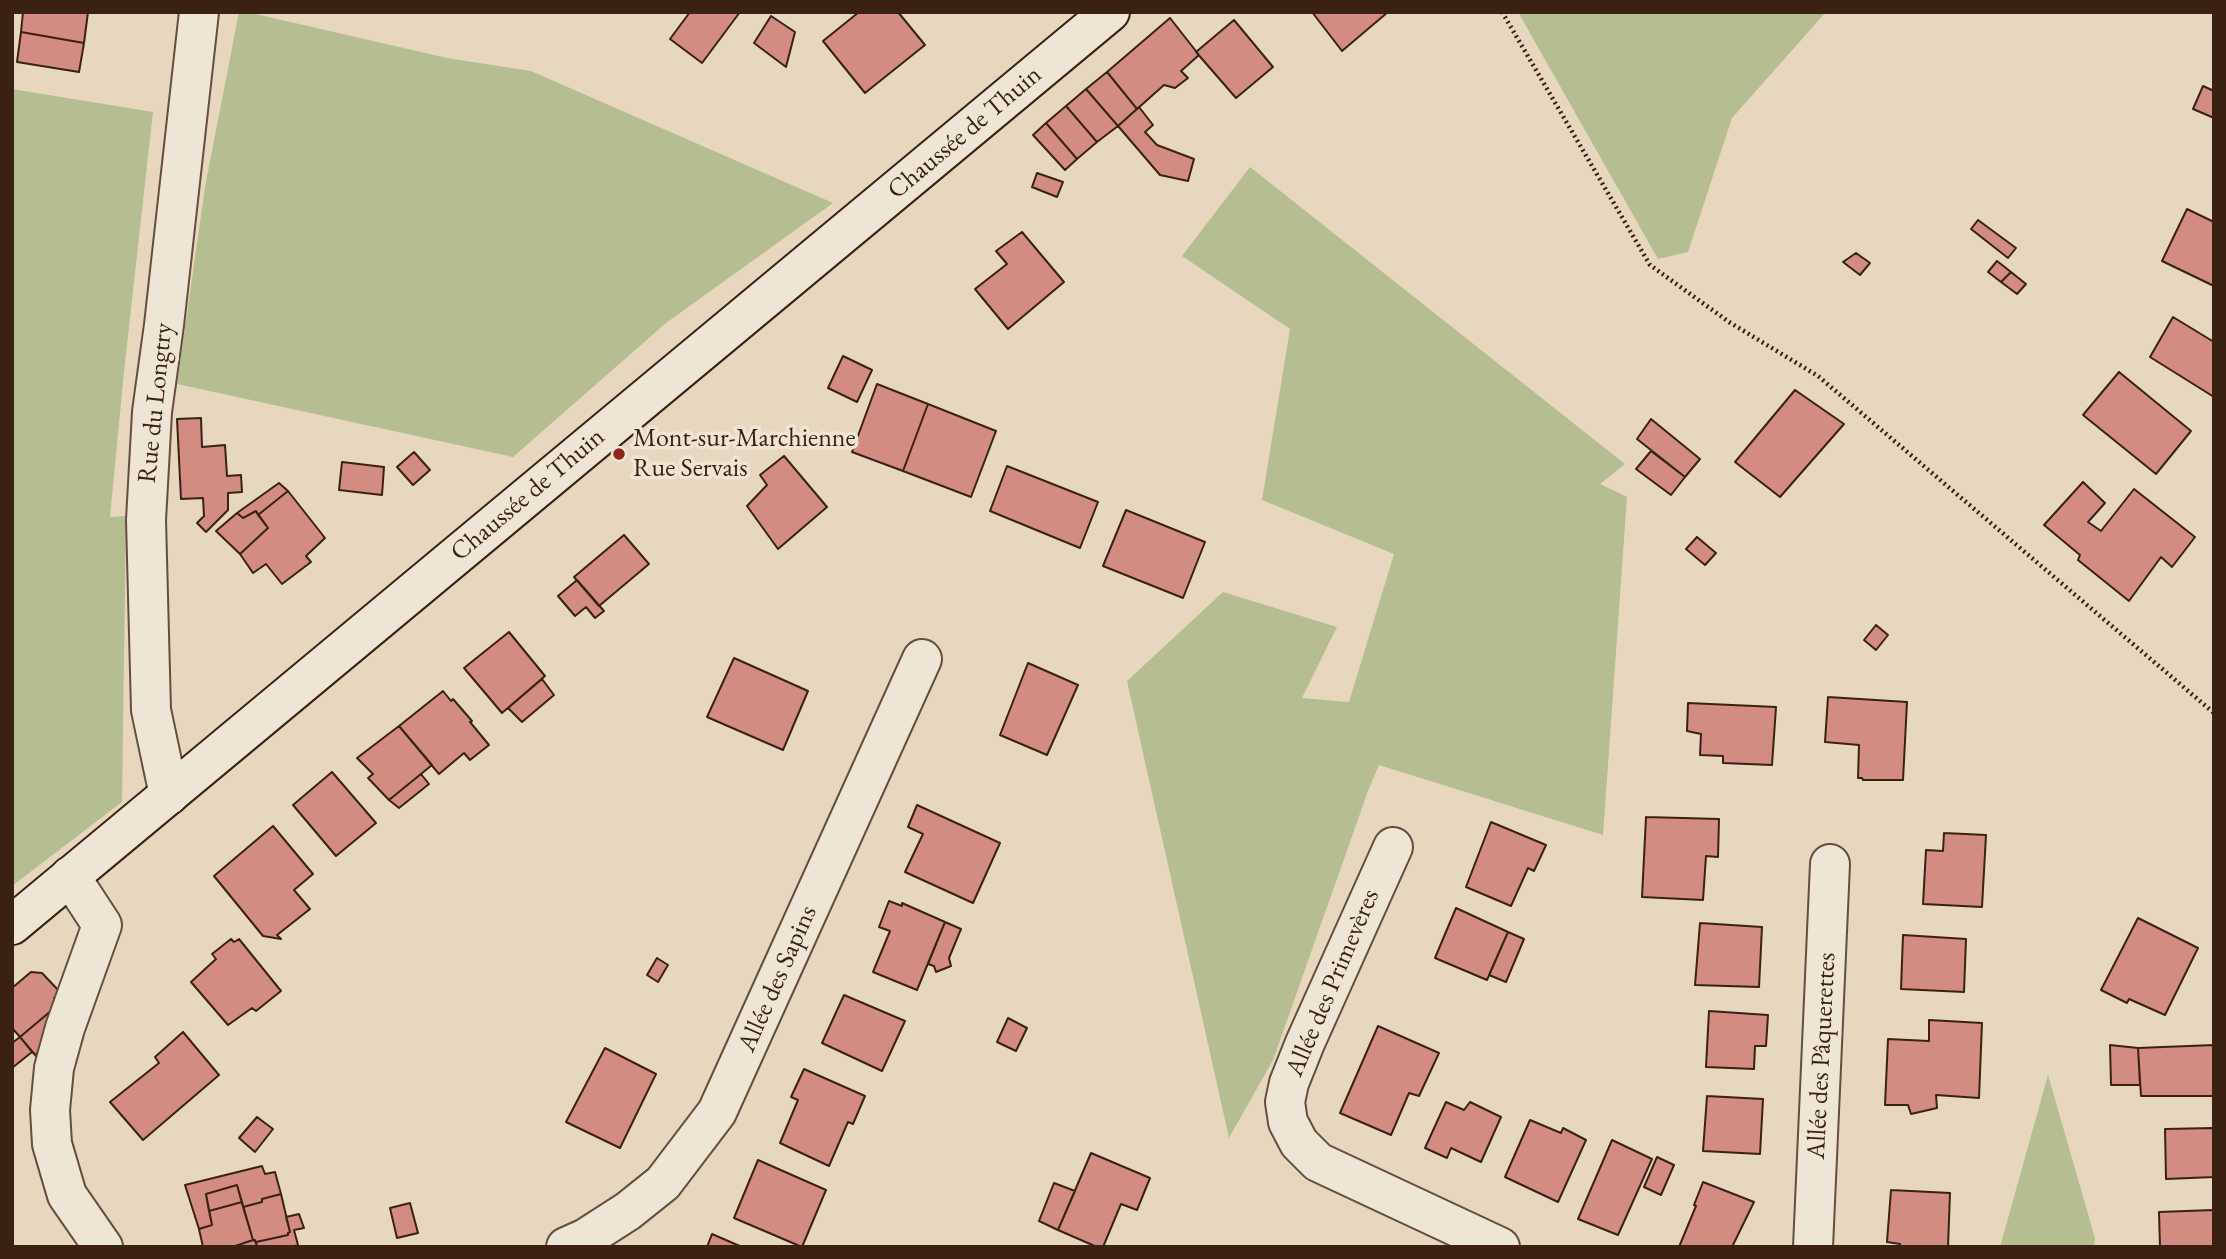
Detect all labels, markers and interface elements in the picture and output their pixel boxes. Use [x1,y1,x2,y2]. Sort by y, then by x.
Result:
street label: Chaussée de Thuin [882,60,1048,206]
street label: Rue du Longtry [132,321,180,485]
street label: Chaussée de Thuin [445,422,611,568]
place label: Mont-sur-Marchienne Rue Servais [633,423,856,485]
marker: Mont-sur-Marchienne Rue Servais [611,446,627,462]
street label: Allée des Primevères [1279,885,1387,1081]
street label: Allée des Sapins [732,901,824,1057]
street label: Allée des Pâquerettes [1801,952,1843,1160]

